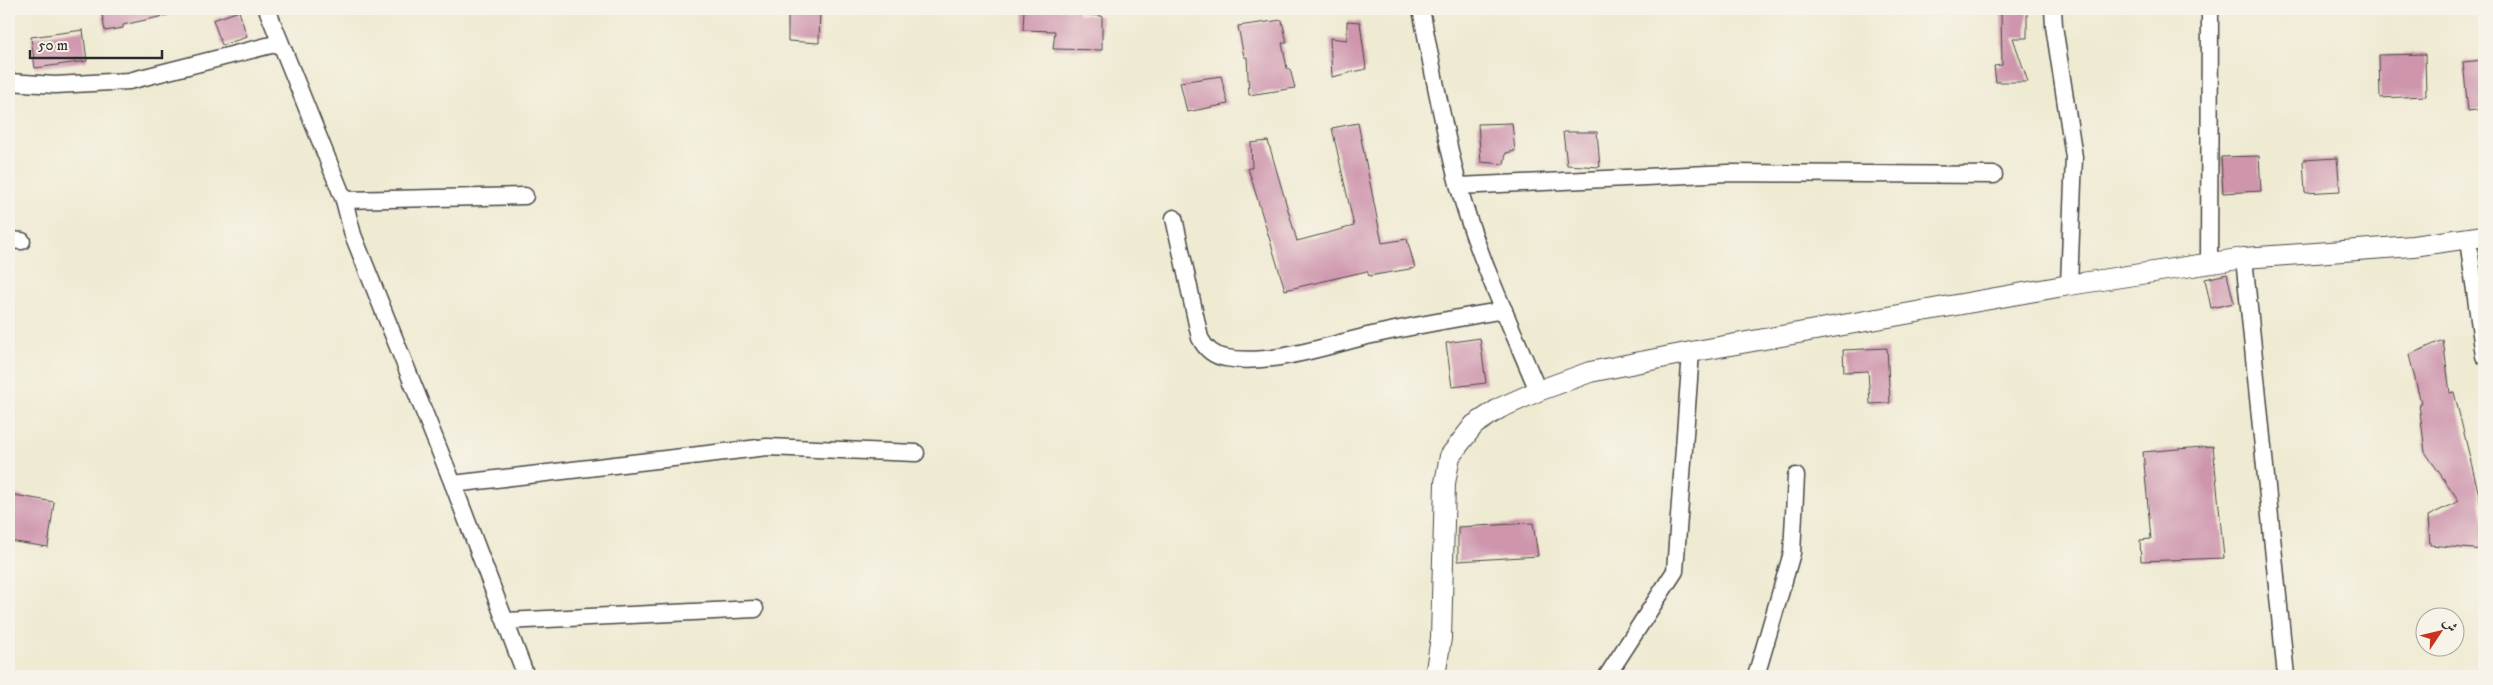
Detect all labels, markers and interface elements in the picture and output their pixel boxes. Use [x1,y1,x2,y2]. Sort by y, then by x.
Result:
scale bar [30,28,162,60]
text: 50 m [38,36,68,55]
north arrow [2416,608,2466,658]
text: ش [2438,614,2461,636]

